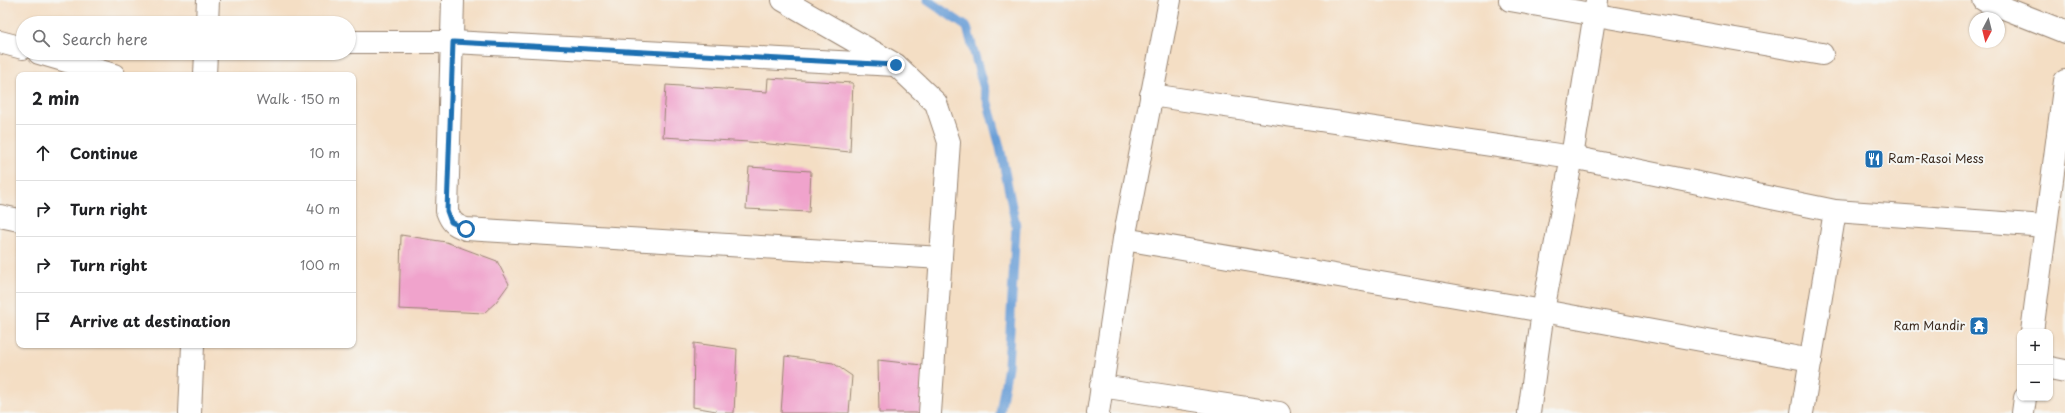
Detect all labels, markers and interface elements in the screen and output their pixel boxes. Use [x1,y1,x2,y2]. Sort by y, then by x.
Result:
north arrow [1969,12,2005,48]
search box [16,16,356,60]
icon: search [30,27,52,49]
text: Search here [62,27,148,50]
route end [887,56,905,74]
text: 2 min [32,85,79,111]
text: Walk · 150 m [256,89,340,108]
text: Continue [70,141,138,164]
icon: ahead [32,142,54,164]
text: 10 m [310,143,340,162]
restaurant icon: Ram-Rasoi Mess [1863,148,1885,170]
place label: Ram-Rasoi Mess [1888,149,1984,167]
text: Turn right [70,197,147,220]
icon: right [32,198,54,220]
text: 40 m [306,199,340,218]
route start [457,220,475,238]
text: Turn right [70,253,147,276]
icon: right [32,254,54,276]
text: 100 m [300,255,340,274]
text: Arrive at destination [70,309,231,332]
icon: arrive [32,310,54,332]
temple icon: Ram Mandir [1968,315,1990,337]
place label: Ram Mandir [1894,316,1966,334]
map controls [2017,329,2053,401]
button: + [2017,329,2053,365]
button: − [2017,365,2053,401]

